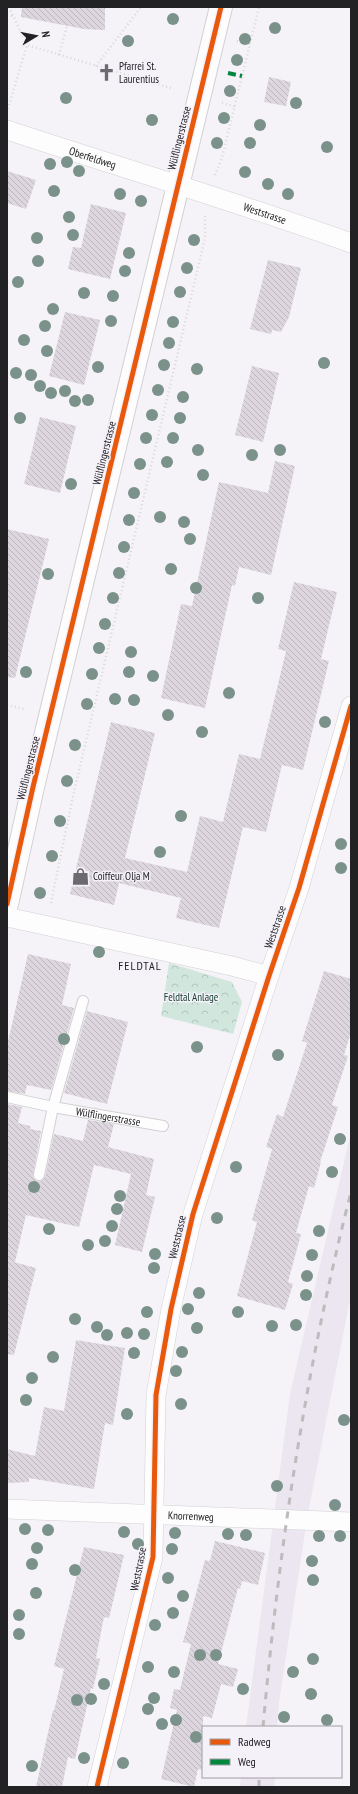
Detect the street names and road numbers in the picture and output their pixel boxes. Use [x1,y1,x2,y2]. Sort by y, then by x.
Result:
street label: Wülflingerstrasse [164,104,194,171]
street label: Oberfeldweg [67,144,118,172]
street label: Weststrasse [242,200,289,227]
street label: Wülflingerstrasse [89,419,119,486]
street label: Wülflingerstrasse [13,734,43,801]
street label: Weststrasse [261,903,289,950]
street label: Wülflingerstrasse [75,1104,142,1129]
street label: Weststrasse [165,1213,189,1260]
street label: Knorrenweg [168,1508,214,1524]
street label: Weststrasse [127,1545,149,1592]

